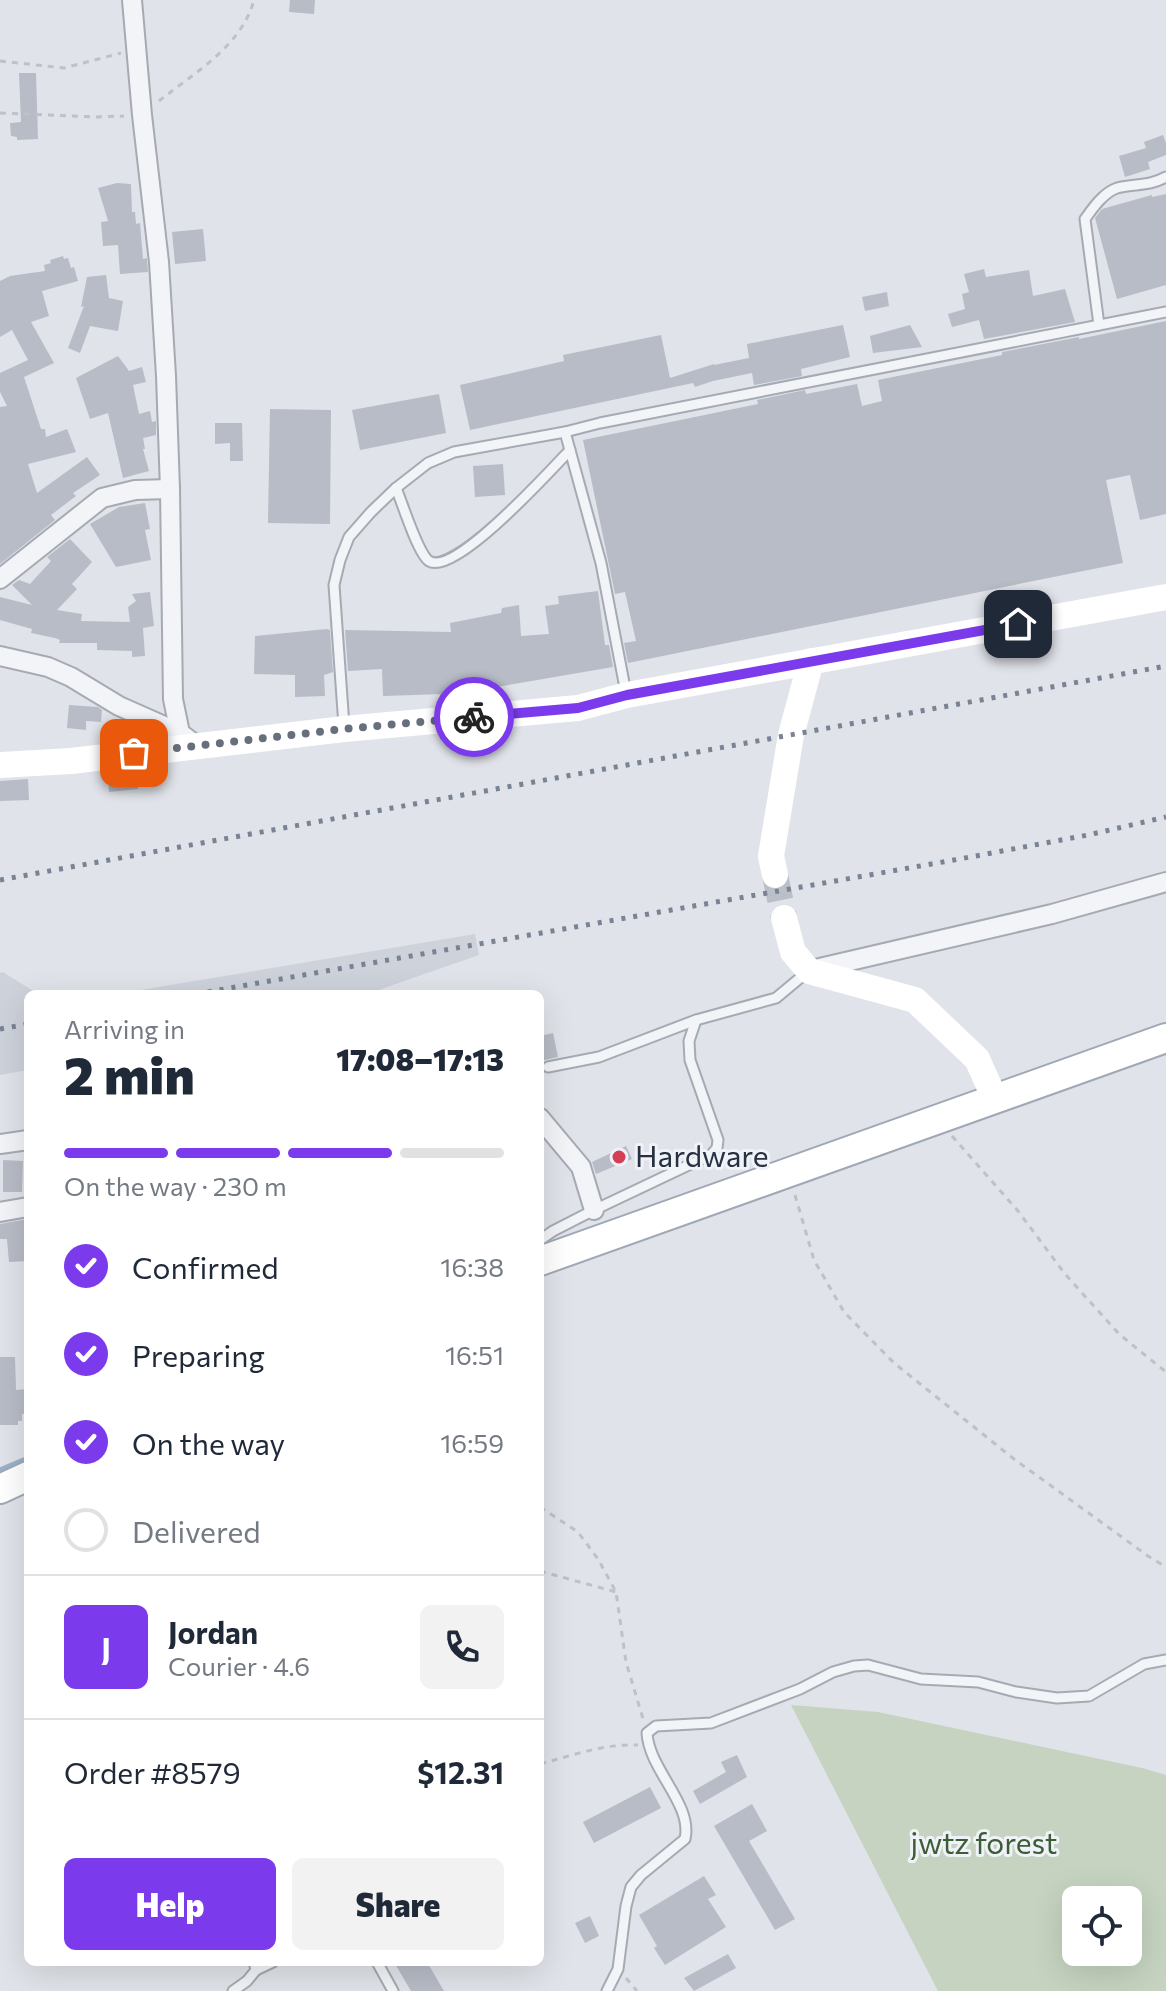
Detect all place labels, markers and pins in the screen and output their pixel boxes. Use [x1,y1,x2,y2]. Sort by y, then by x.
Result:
pin [984,590,1052,658]
pin [100,719,168,787]
place label: Hardware [635,1136,769,1173]
marker: Hardware [610,1148,628,1166]

